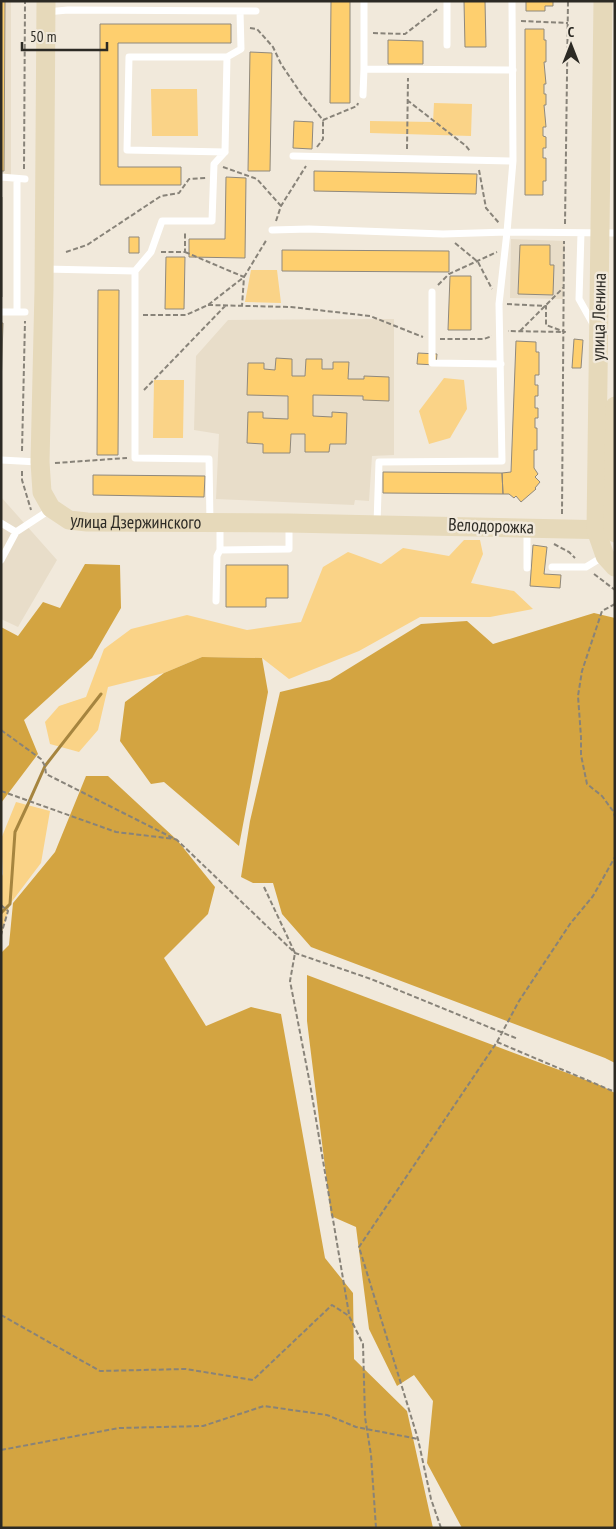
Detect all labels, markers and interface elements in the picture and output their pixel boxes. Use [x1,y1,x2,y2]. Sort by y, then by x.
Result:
scale bar [22,20,108,52]
north arrow [546,20,596,70]
text: С [568,23,575,41]
text: 50 m [30,27,56,46]
street label: улица Ленина [586,273,611,361]
street label: улица Дзержинского [69,508,202,534]
street label: Велодорожка [448,513,534,538]

